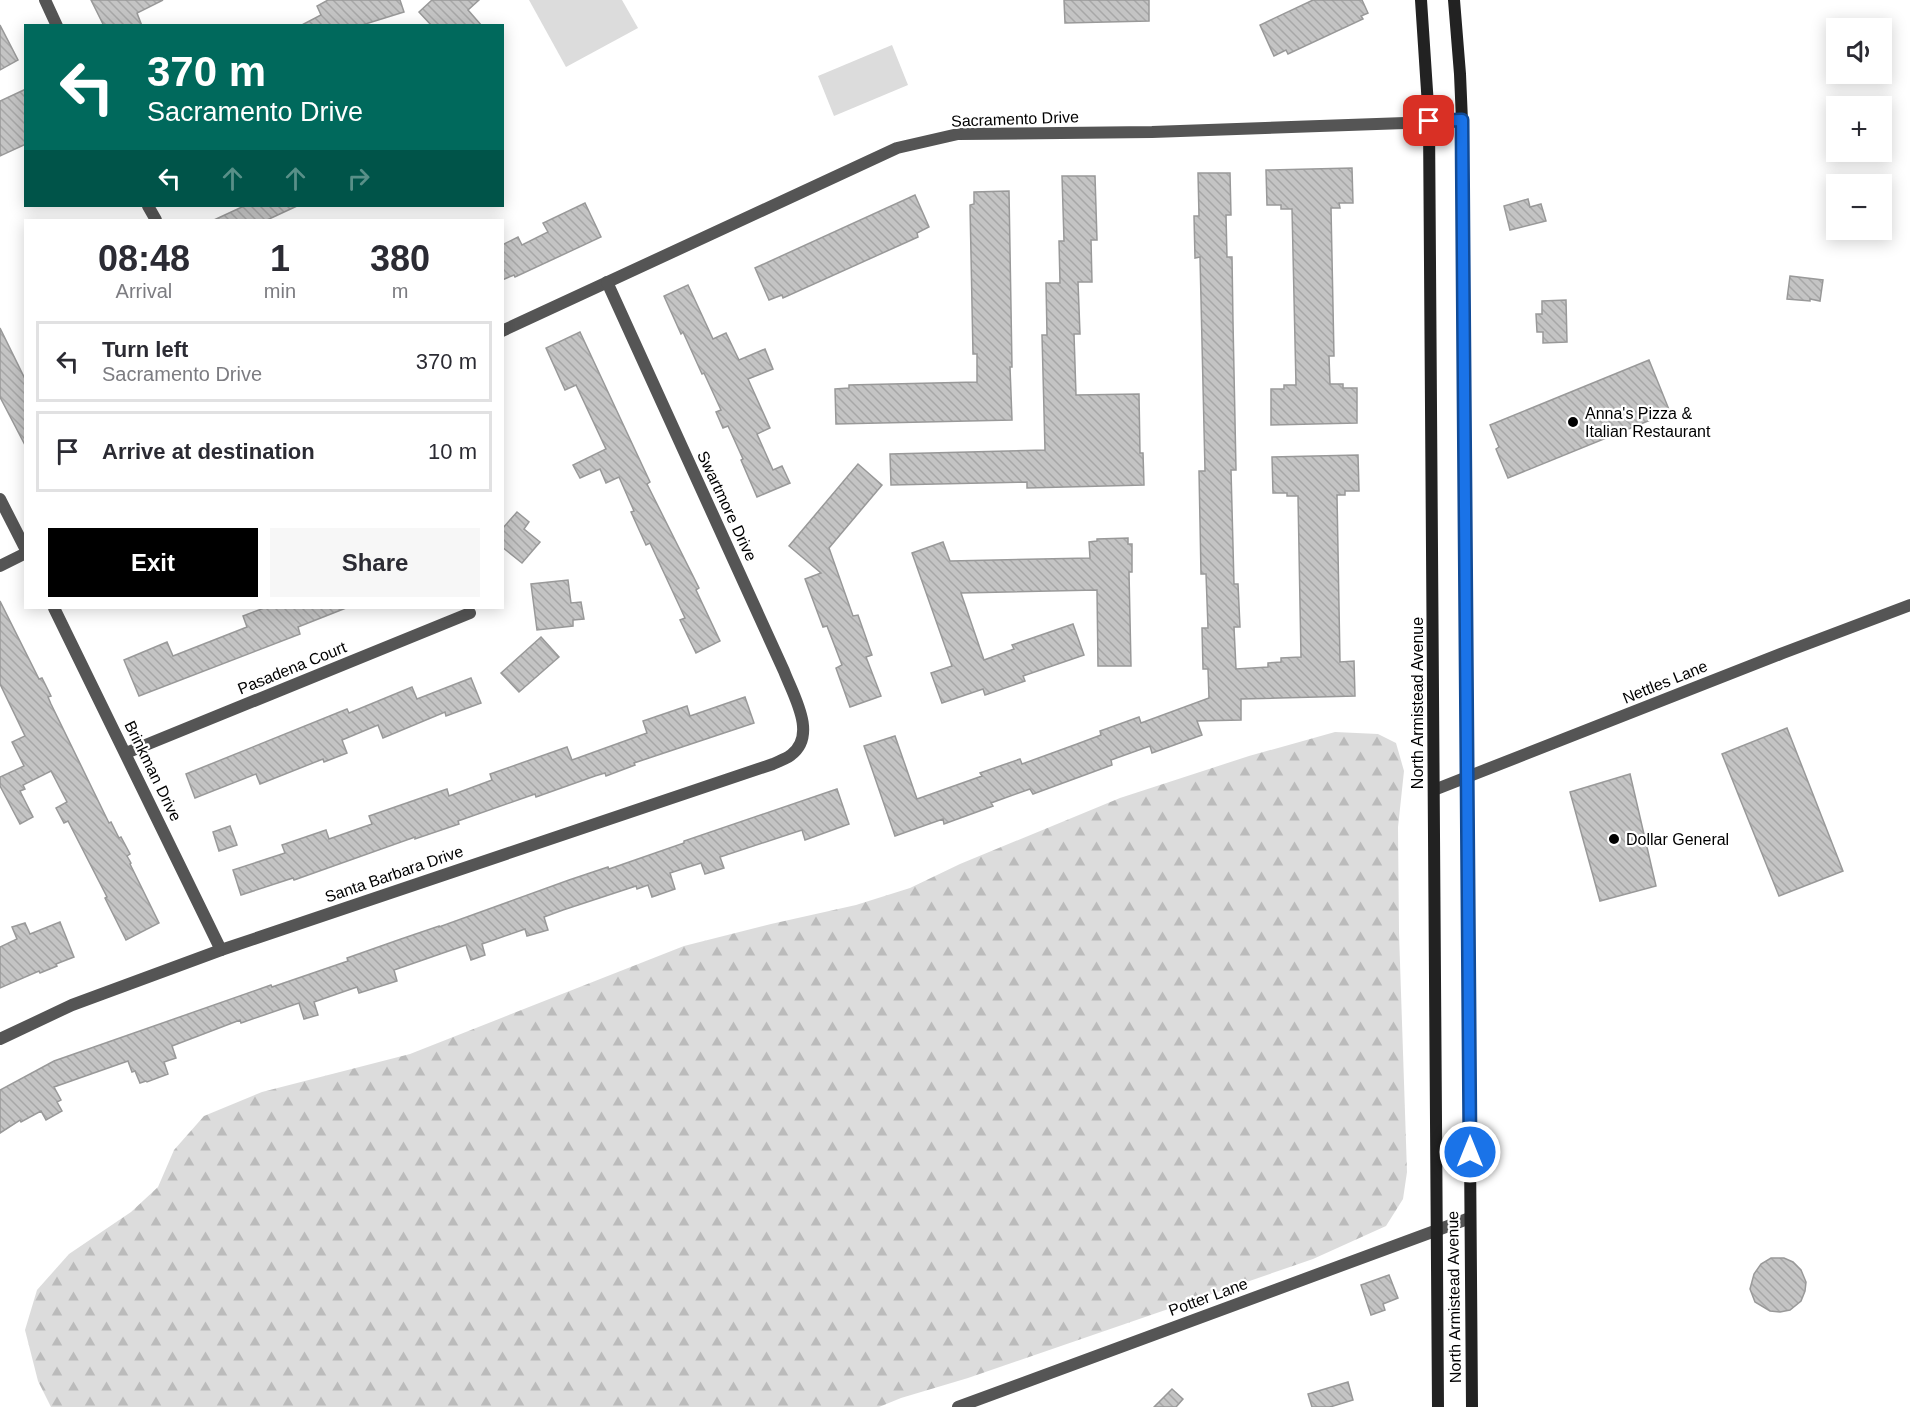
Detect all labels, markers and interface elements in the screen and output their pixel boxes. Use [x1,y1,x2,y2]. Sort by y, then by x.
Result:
map controls [1826,18,1892,240]
button: sound [1826,18,1892,84]
icon: left [48,48,126,126]
text: 370 m [147,48,266,95]
pin [1403,95,1454,146]
button: + [1826,96,1892,162]
text: Sacramento Drive [147,97,363,127]
icon: arrive [1412,104,1445,137]
street label: Sacramento Drive [951,108,1079,130]
icon: left [153,162,186,195]
icon: ahead [216,162,249,195]
icon: ahead [279,162,312,195]
icon: right [342,162,375,195]
button: − [1826,174,1892,240]
text: 08:48 [98,238,190,279]
text: 1 [270,238,290,279]
text: 380 [370,238,430,279]
text: Arrival [116,280,172,302]
text: min [264,280,296,302]
text: m [392,280,408,302]
text: Turn left [102,337,188,362]
icon: left [51,345,84,378]
text: 370 m [416,349,477,374]
text: Sacramento Drive [102,363,262,385]
place label: Anna's Pizza & Italian Restaurant [1585,405,1711,440]
marker: Anna's Pizza & Italian Restaurant [1566,415,1580,429]
icon: arrive [51,435,84,468]
text: Arrive at destination [102,439,315,464]
text: 10 m [428,439,477,464]
street label: Swartmore Drive [694,448,760,564]
button: Exit [48,528,258,597]
button: Share [270,528,480,597]
street label: North Armistead Avenue [1409,617,1426,789]
street label: Pasadena Court [235,638,349,698]
street label: Nettles Lane [1620,657,1710,707]
street label: Brinkman Drive [121,718,185,824]
place label: Dollar General [1626,831,1729,848]
marker: Dollar General [1607,832,1621,846]
street label: Santa Barbara Drive [323,842,465,906]
position arrow [1438,1120,1502,1184]
street label: North Armistead Avenue [1444,1211,1464,1383]
street label: Potter Lane [1166,1275,1250,1319]

